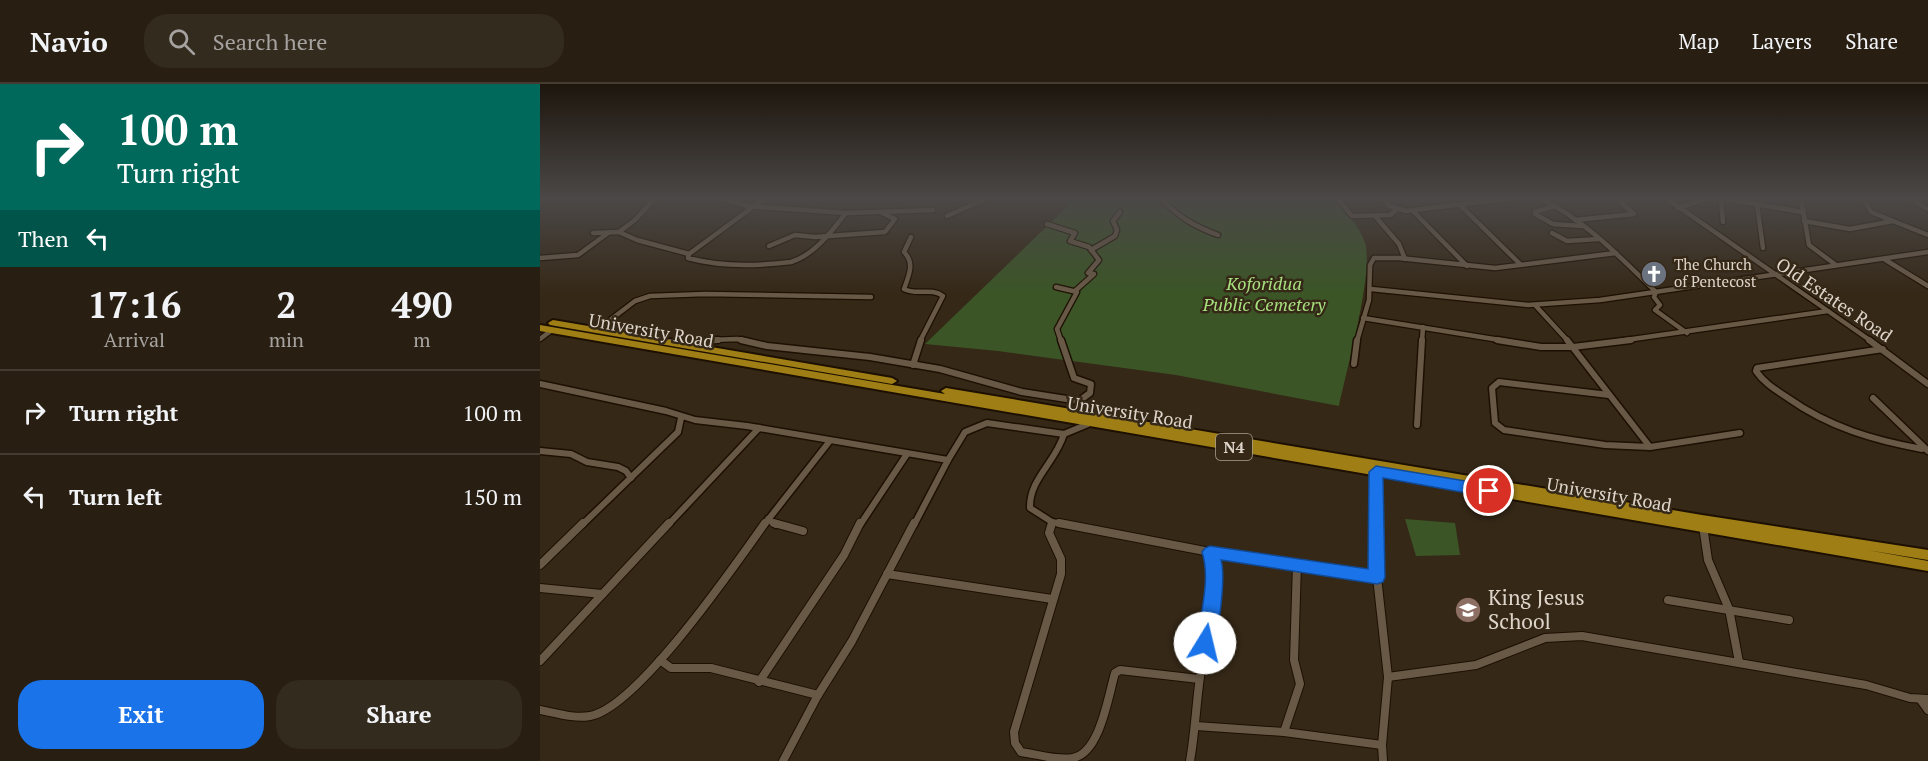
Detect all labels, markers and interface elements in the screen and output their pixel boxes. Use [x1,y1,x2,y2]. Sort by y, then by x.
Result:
search box [144,14,564,68]
text: Navio [30,23,108,60]
icon: search [165,25,198,58]
text: Search here [213,27,327,56]
text: Map [1678,27,1719,55]
text: Layers [1752,27,1812,55]
text: Share [1845,27,1898,55]
text: 100 m [117,101,238,157]
icon: right [18,108,96,186]
text: Turn right [117,155,240,191]
icon: left [81,222,114,255]
text: Then [18,224,69,253]
street label: Old Estates Road [1772,251,1897,347]
place label: The Church of Pentecost [1674,254,1757,291]
church icon: The Church of Pentecost [1639,259,1669,289]
park label: Koforidua Public Cemetery [1202,271,1326,316]
text: 17:16 [88,281,181,328]
text: 2 [276,281,297,328]
text: 490 [391,281,452,328]
street label: University Road [587,307,716,353]
text: Arrival [104,326,165,353]
text: min [269,326,304,353]
text: m [413,326,431,353]
street label: University Road [1066,390,1194,434]
icon: right [18,396,51,429]
text: Turn right [69,398,178,427]
text: 100 m [462,398,522,427]
road number: N4 [1216,434,1252,460]
pin [1463,465,1514,516]
street label: University Road [1545,471,1674,517]
icon: arrive [1472,474,1505,507]
icon: left [18,480,51,513]
text: Turn left [69,482,162,511]
text: 150 m [462,482,522,511]
place label: King Jesus School [1488,583,1584,635]
school or university icon: King Jesus School [1453,595,1483,625]
position arrow [1173,611,1237,675]
button: Exit [18,680,264,749]
button: Share [276,680,522,749]

